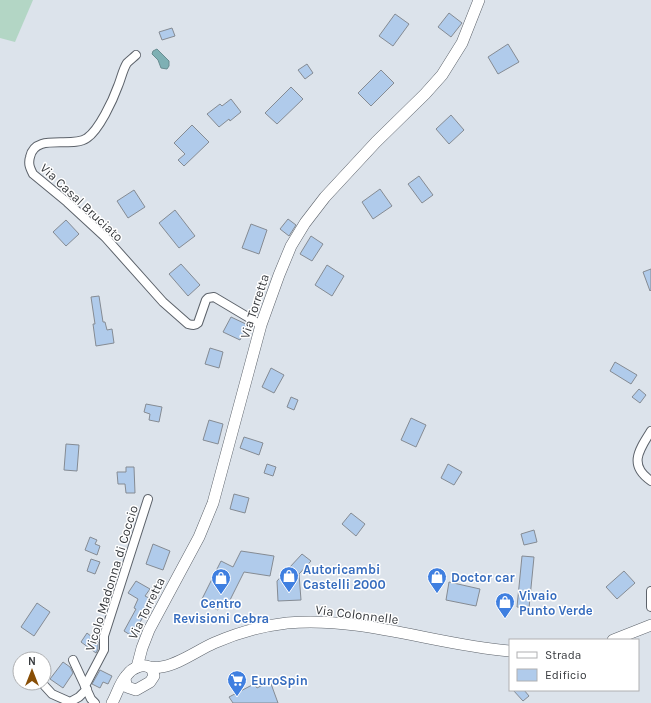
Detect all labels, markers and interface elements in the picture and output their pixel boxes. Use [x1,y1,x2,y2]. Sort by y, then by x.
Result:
street label: Via Casal Bruciato [37,160,126,245]
street label: Via Torretta [237,272,272,340]
street label: Vicolo Madonna di Coccio [82,503,141,653]
place label: Autoricambi Castelli 2000 [303,562,386,592]
shop icon: Autoricambi Castelli 2000 [278,565,300,593]
shop icon: Doctor car [426,566,448,594]
shop icon: Centro Revisioni Cebra [210,567,232,595]
place label: Doctor car [451,570,516,585]
street label: Via Torretta [125,575,168,642]
place label: Vivaio Punto Verde [519,588,593,618]
shop icon: Vivaio Punto Verde [494,591,516,619]
place label: Centro Revisioni Cebra [173,596,269,626]
street label: Via Colonnelle [315,602,400,627]
legend [509,639,639,691]
text: Strada [545,648,581,662]
north arrow [12,651,52,691]
text: N [28,655,36,668]
text: Edificio [545,668,586,682]
supermarket icon: EuroSpin [226,669,248,697]
place label: EuroSpin [251,673,308,688]

